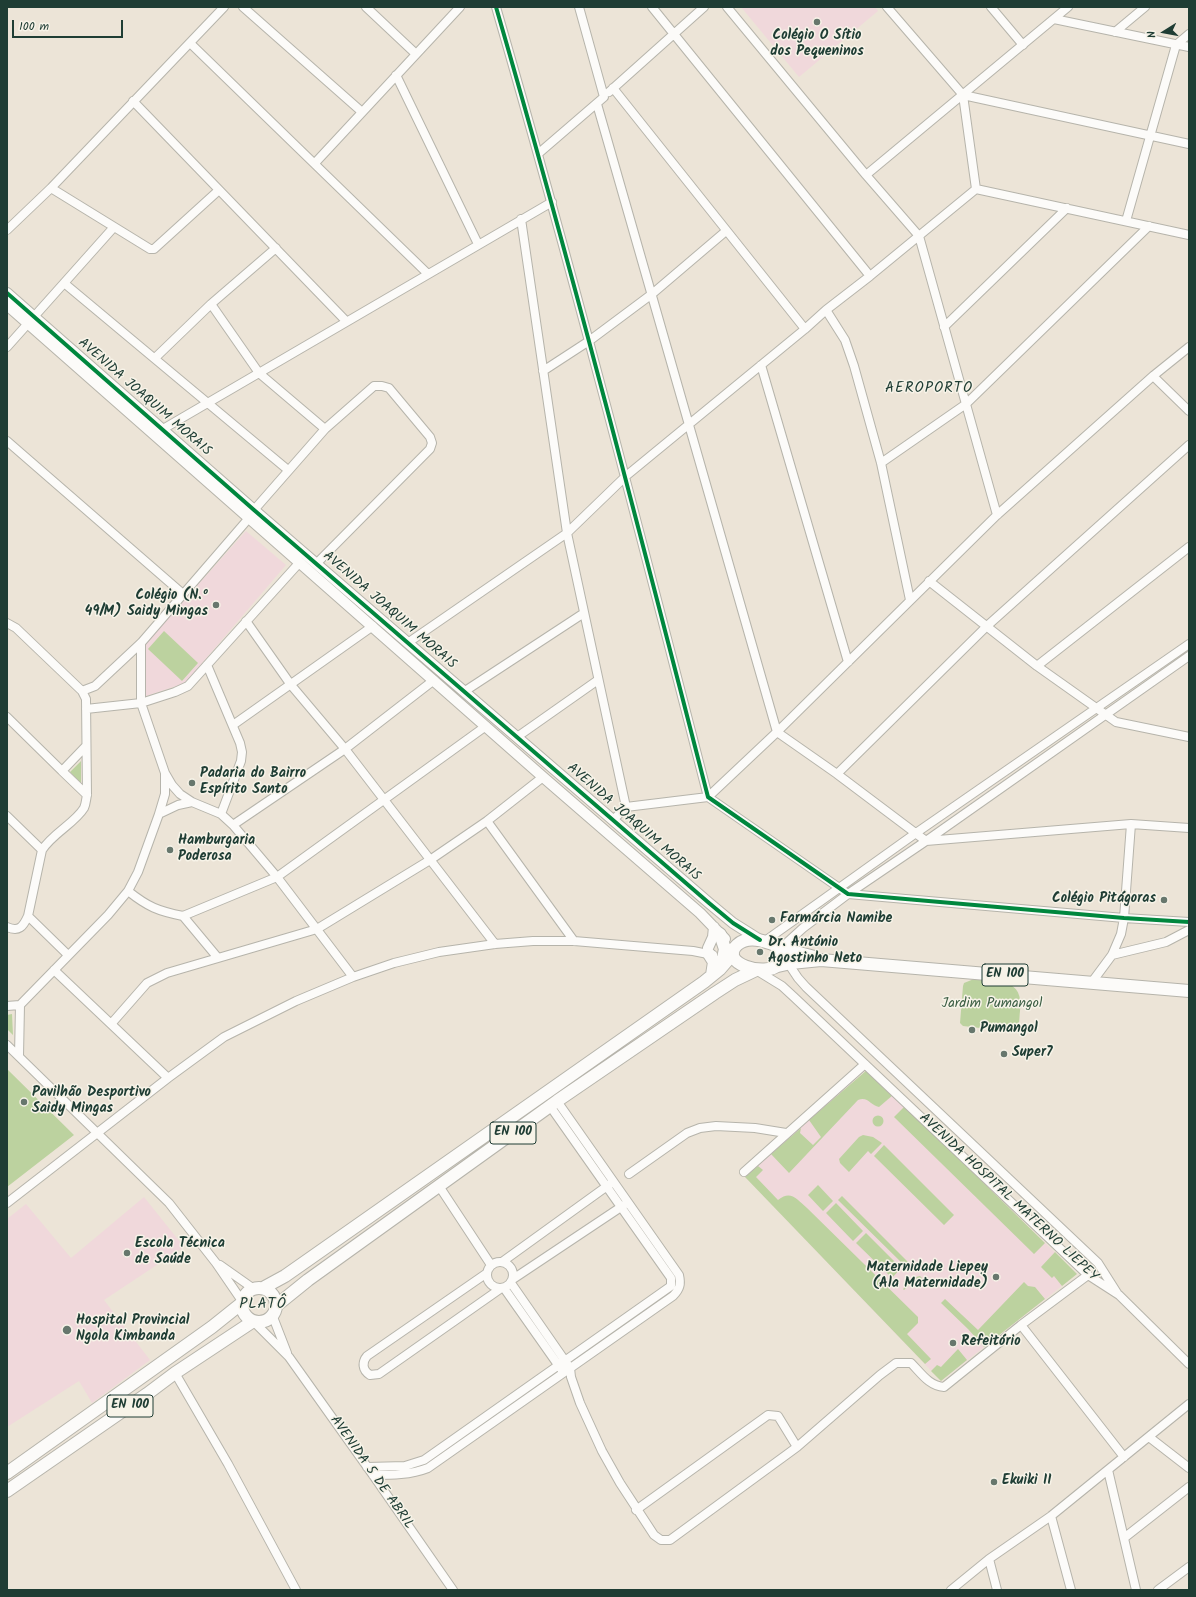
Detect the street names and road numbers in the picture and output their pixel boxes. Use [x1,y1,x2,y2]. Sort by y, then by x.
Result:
street label: AVENIDA JOAQUIM MORAIS [74,335,214,461]
street label: AVENIDA JOAQUIM MORAIS [319,548,459,674]
street label: AVENIDA JOAQUIM MORAIS [563,760,703,886]
road number: EN 100 [982,964,1028,986]
street label: AVENIDA HOSPITAL MATERNO LIEPEY [915,1110,1101,1286]
road number: EN 100 [490,1122,536,1144]
road number: EN 100 [107,1395,153,1417]
street label: AVENIDA 5 DE ABRIL [325,1413,417,1533]

